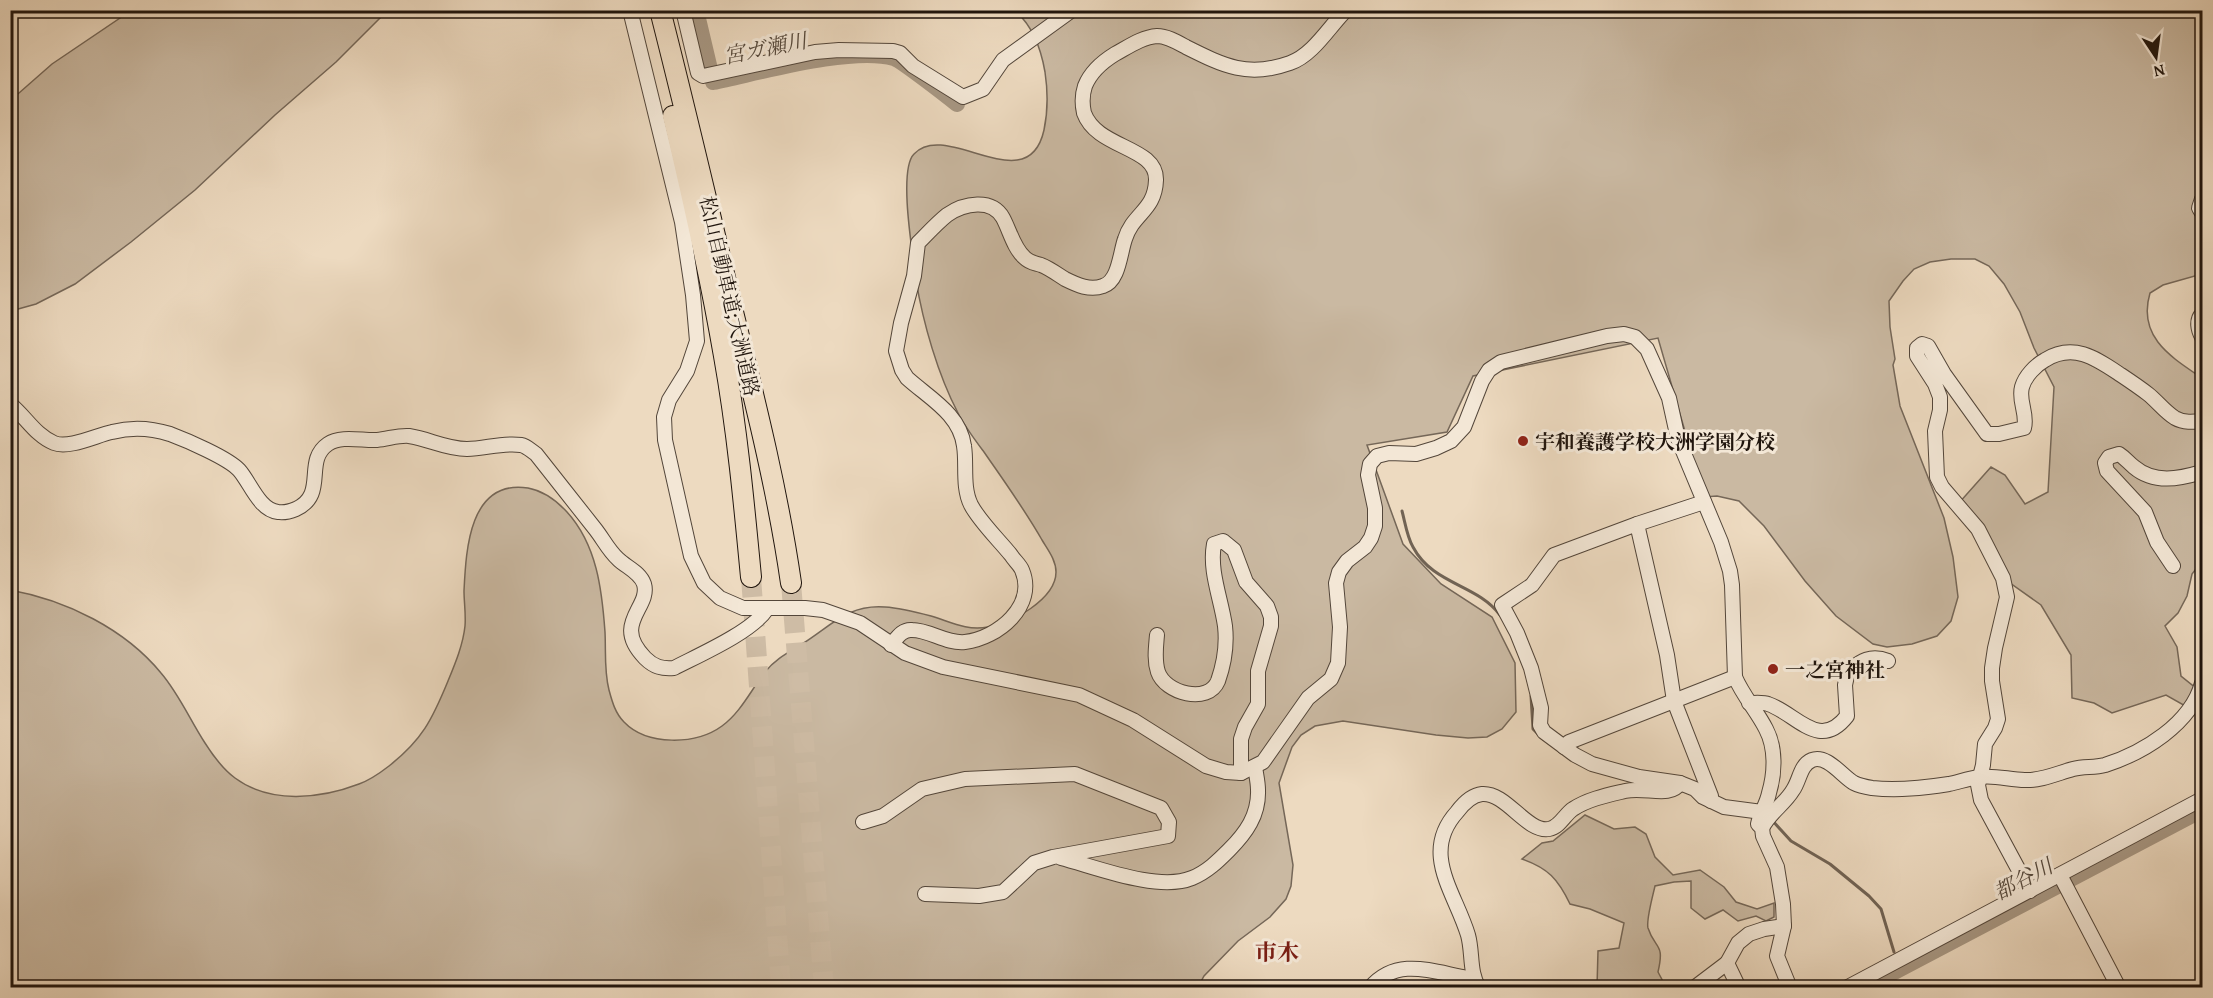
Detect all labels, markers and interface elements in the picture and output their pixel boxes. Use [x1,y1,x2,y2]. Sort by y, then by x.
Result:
water label: 宮ガ瀬川 [721,24,811,71]
north arrow [2126,27,2186,87]
text: N [2151,59,2167,85]
street label: 松山自動車道;大洲道路 [693,193,767,399]
place label: 宇和養護学校大洲学園分校 [1535,427,1775,456]
marker: 宇和養護学校大洲学園分校 [1516,434,1530,448]
place label: 一之宮神社 [1785,655,1885,684]
marker: 一之宮神社 [1766,662,1780,676]
water label: 都谷川 [1988,850,2060,907]
district label: 市木 [1255,936,1299,968]

